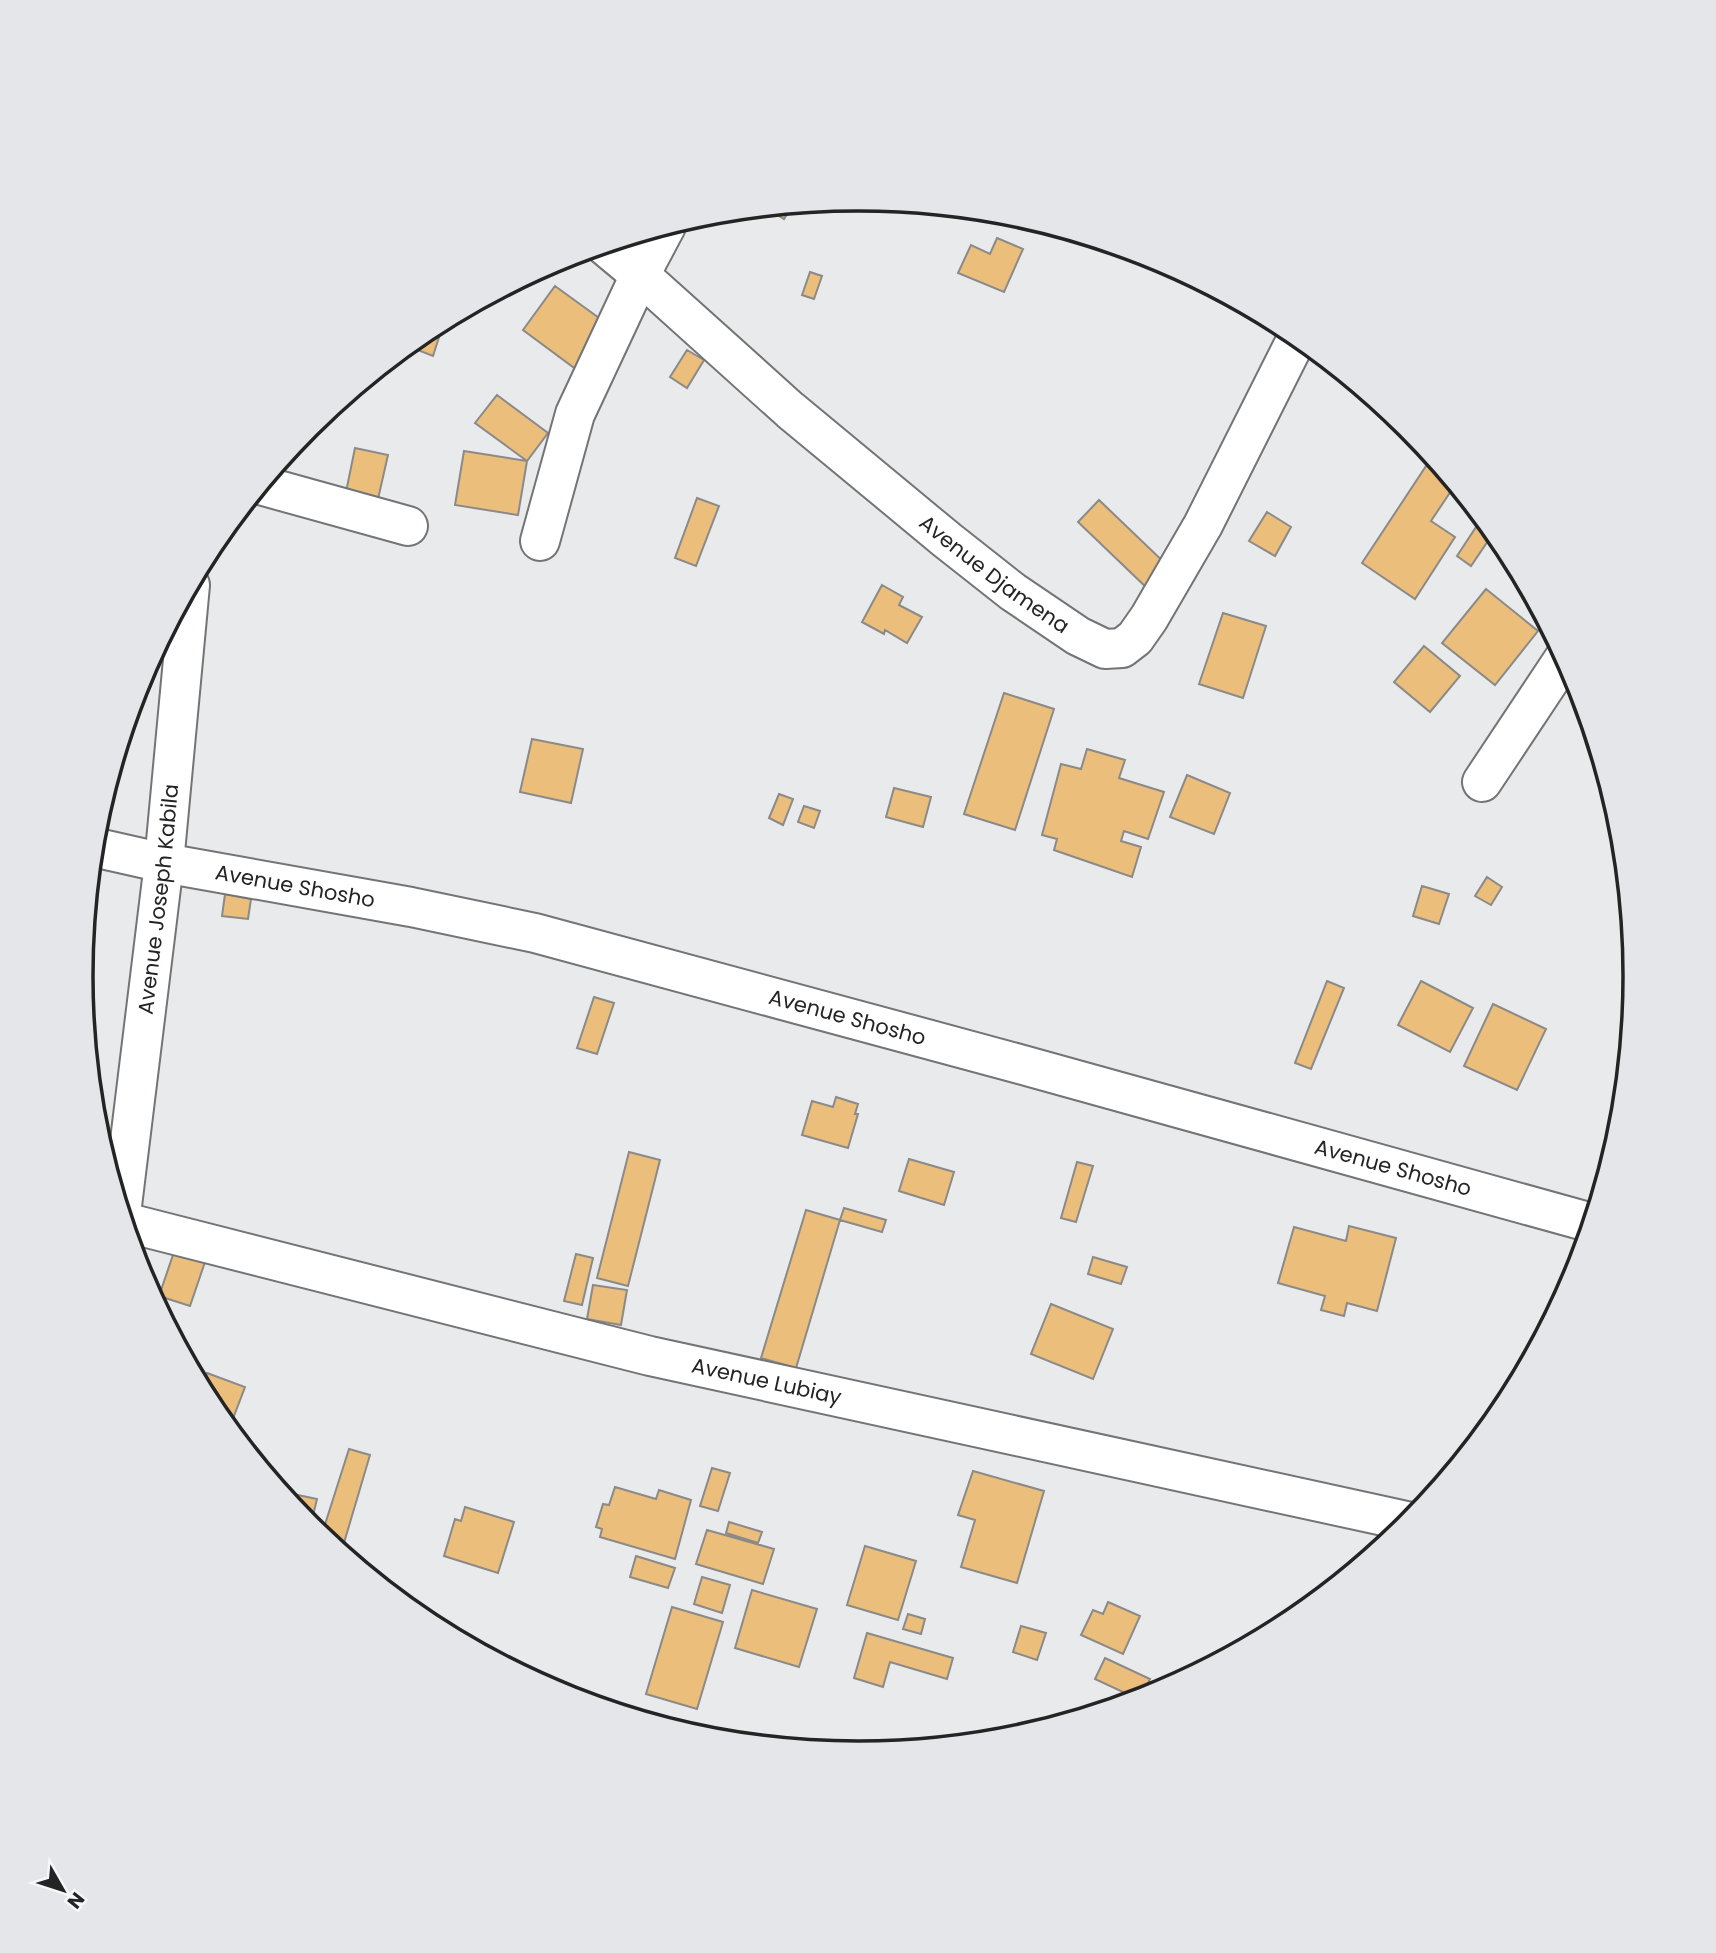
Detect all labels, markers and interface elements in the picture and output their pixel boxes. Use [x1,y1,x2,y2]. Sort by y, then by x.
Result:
street label: Avenue Djamena [913,508,1075,640]
street label: Avenue Joseph Kabila [131,783,185,1016]
street label: Avenue Shosho [213,857,377,914]
street label: Avenue Shosho [766,982,929,1052]
street label: Avenue Shosho [1311,1132,1475,1203]
street label: Avenue Lubiay [689,1351,844,1411]
north arrow [28,1855,98,1925]
text: N [61,1886,91,1914]

